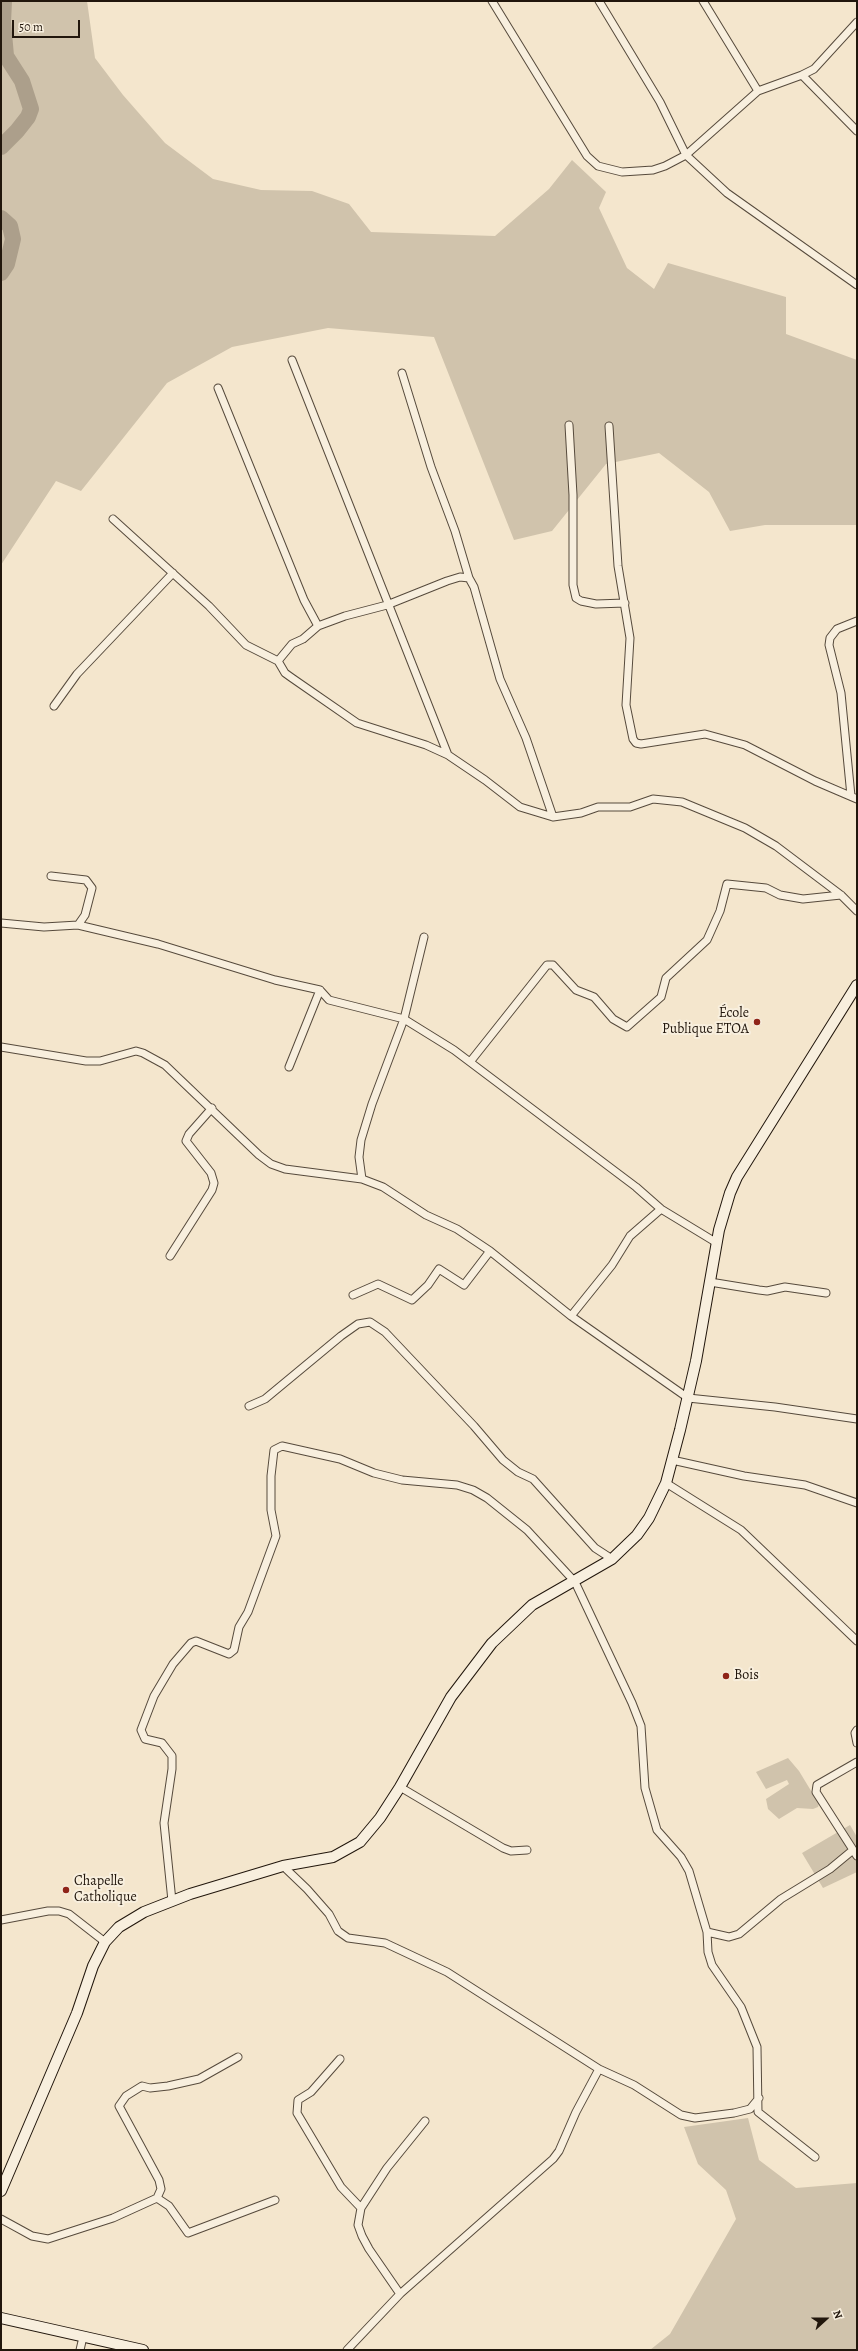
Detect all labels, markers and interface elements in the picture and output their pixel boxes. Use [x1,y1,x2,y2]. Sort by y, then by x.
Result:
scale bar [14,12,82,38]
text: 50 m [19,19,43,35]
place label: École Publique ETOA [662,1006,749,1038]
marker: École Publique ETOA [752,1017,762,1027]
place label: Bois [734,1668,759,1684]
marker: Bois [721,1671,731,1681]
place label: Chapelle Catholique [74,1874,137,1906]
marker: Chapelle Catholique [61,1885,71,1895]
north arrow [806,2299,846,2339]
text: N [829,2308,846,2321]

